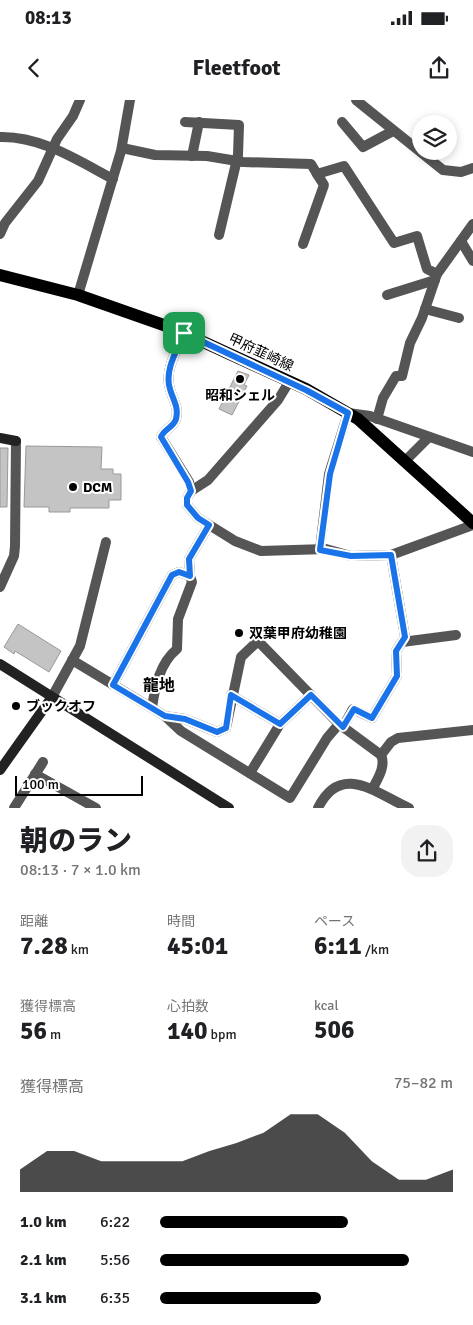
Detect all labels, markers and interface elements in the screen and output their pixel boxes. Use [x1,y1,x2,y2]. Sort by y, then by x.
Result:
text: 08:13 [25,6,72,30]
icon: back [20,54,48,82]
text: Fleetfoot [192,54,281,81]
icon: share [425,54,453,82]
map controls [412,115,457,160]
button: layers [412,115,457,160]
pin [163,312,205,354]
icon: arrive [170,319,198,347]
street label: 甲府韮崎線 [225,330,296,375]
marker: 昭和シェル [234,373,246,385]
place label: 昭和シェル [205,387,275,404]
place label: DCM [83,479,113,496]
marker: DCM [67,481,79,493]
place label: 双葉甲府幼稚園 [249,625,347,642]
marker: 双葉甲府幼稚園 [233,627,245,639]
district label: 龍地 [143,676,175,696]
place label: ブックオフ [26,698,96,715]
marker: ブックオフ [10,700,22,712]
scale bar [15,772,142,796]
text: 100 m [22,776,59,793]
text: 朝のラン [20,824,132,858]
button: share [401,825,453,877]
text: 08:13 · 7 × 1.0 km [20,860,141,880]
text: 距離 [20,913,48,930]
text: 時間 [167,913,195,930]
text: ペース [314,913,355,930]
text: 7.28 [20,930,68,961]
text: 45:01 [167,930,228,961]
text: 6:11 [314,930,362,961]
text: km [68,941,89,958]
text: /km [362,941,389,958]
text: kcal [314,997,339,1014]
text: 獲得標高 [20,998,76,1015]
text: 心拍数 [167,998,209,1015]
text: 506 [314,1014,355,1045]
text: 56 [20,1015,47,1046]
text: 140 [167,1015,208,1046]
text: m [47,1026,61,1043]
text: bpm [208,1026,237,1043]
text: 75–82 m [394,1073,453,1093]
text: 獲得標高 [20,1077,84,1097]
text: 1.0 km [20,1212,67,1232]
text: 6:22 [100,1212,130,1232]
text: 2.1 km [20,1250,67,1270]
text: 5:56 [100,1250,130,1270]
text: 3.1 km [20,1288,67,1308]
text: 6:35 [100,1288,130,1308]

